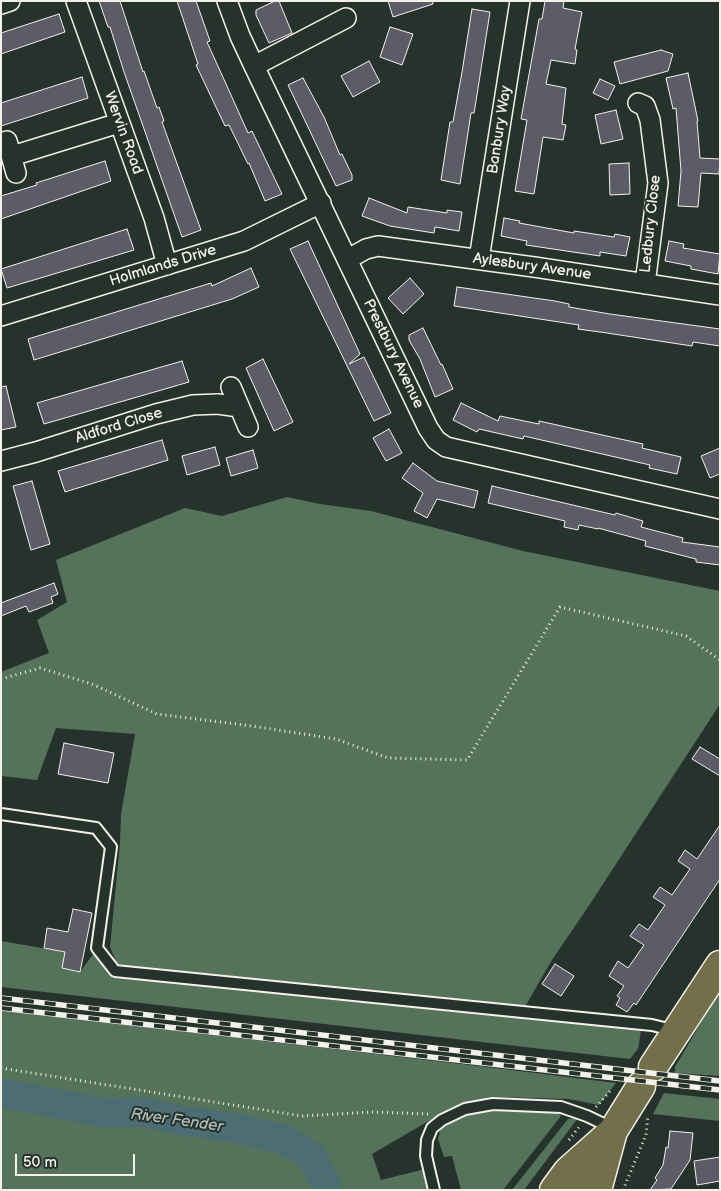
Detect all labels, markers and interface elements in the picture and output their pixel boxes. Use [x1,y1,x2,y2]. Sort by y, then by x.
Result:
street label: Banbury Way [484,85,516,175]
street label: Wervin Road [100,89,146,177]
street label: Ledbury Close [637,174,665,274]
street label: Holmlands Drive [107,241,219,291]
street label: Aylesbury Avenue [472,250,592,284]
street label: Prestbury Avenue [359,296,427,412]
street label: Aldford Close [73,404,165,448]
water label: River Fender [130,1105,224,1137]
scale bar [18,1144,138,1176]
text: 50 m [23,1153,57,1172]

